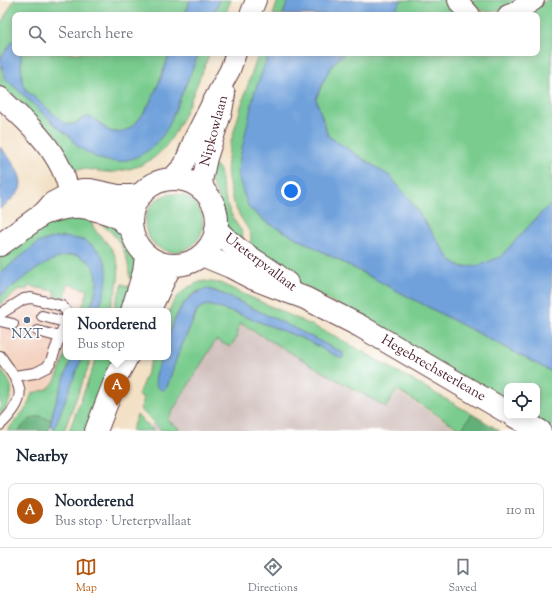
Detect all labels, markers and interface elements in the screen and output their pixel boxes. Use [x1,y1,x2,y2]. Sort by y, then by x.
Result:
search box [12,12,540,56]
icon: search [26,23,48,45]
text: Search here [58,24,133,45]
street label: Nipkowlaan [196,93,234,169]
your location [281,181,301,201]
street label: Ureterpvallaat [220,229,301,297]
popup [63,308,171,360]
marker: NXT [22,315,32,325]
text: Noorderend [78,315,156,336]
place label: NXT [11,325,43,345]
street label: Hegebrechsterleane [377,331,489,407]
text: Bus stop [78,336,125,354]
pin: A [104,373,130,406]
map controls [504,383,540,419]
button: locate [504,383,540,419]
text: Nearby [16,445,68,469]
text: Noorderend [55,492,134,513]
text: A [25,502,35,520]
text: 110 m [506,502,535,520]
text: Bus stop · Ureterpvallaat [55,513,191,531]
tab: Map [75,556,97,596]
tab: Directions [248,556,298,596]
tab: Saved [448,556,477,596]

